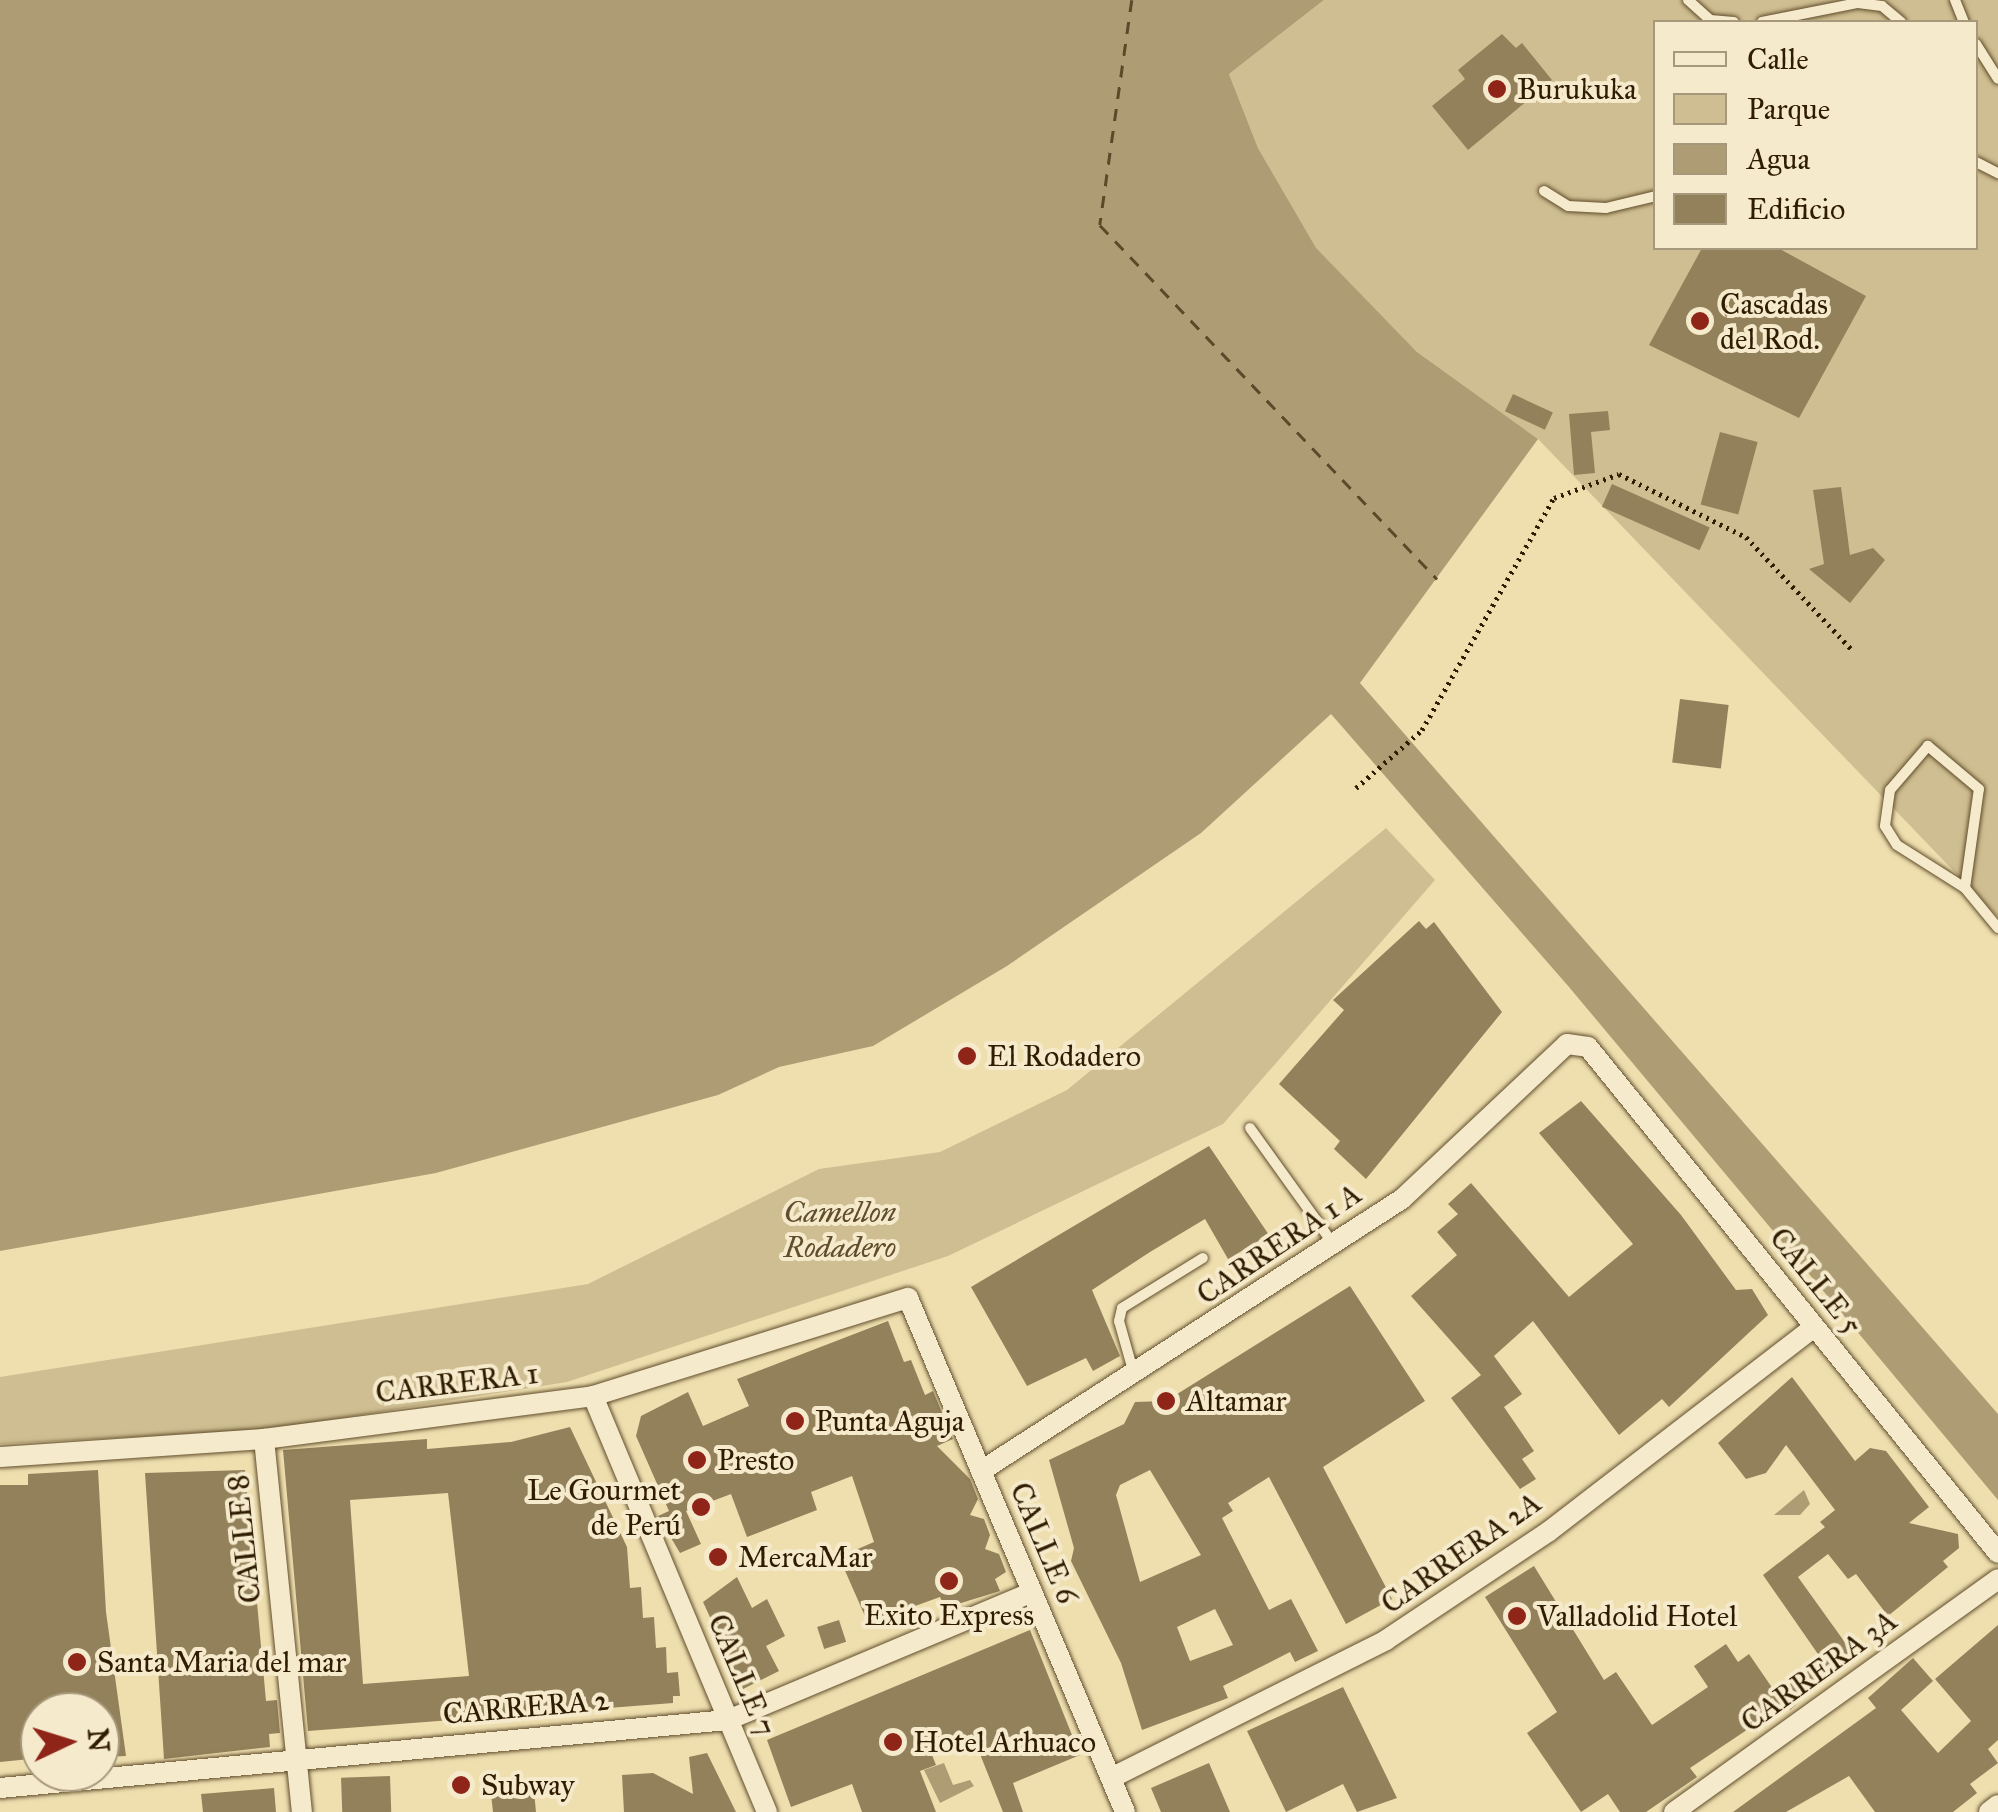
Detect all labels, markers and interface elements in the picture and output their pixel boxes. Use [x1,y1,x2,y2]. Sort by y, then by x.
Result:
legend [1653,20,1978,250]
text: Calle [1747,41,1809,77]
place label: Burukuka [1517,71,1637,107]
marker: Burukuka [1486,78,1508,100]
text: Parque [1747,91,1830,127]
text: Agua [1747,141,1810,177]
text: Edificio [1747,191,1845,227]
place label: Cascadas del Rod. [1720,286,1828,356]
marker: Cascadas del Rod. [1689,310,1711,332]
place label: El Rodadero [987,1038,1141,1074]
marker: El Rodadero [956,1045,978,1067]
street label: CARRERA 1 A [1190,1176,1368,1312]
park label: Camellon Rodadero [784,1194,896,1264]
street label: CALLE 5 [1762,1220,1870,1342]
street label: CARRERA 1 [373,1355,541,1411]
place label: Altamar [1186,1383,1287,1419]
marker: Altamar [1155,1390,1177,1412]
place label: Punta Aguja [815,1403,964,1439]
marker: Punta Aguja [784,1410,806,1432]
place label: Presto [717,1442,794,1478]
marker: Presto [686,1449,708,1471]
place label: Le Gourmet de Perú [527,1472,681,1542]
street label: CALLE 8 [219,1473,269,1605]
street label: CALLE 6 [1002,1477,1086,1609]
street label: CARRERA 2A [1374,1485,1548,1621]
marker: Le Gourmet de Perú [690,1496,712,1518]
place label: MercaMar [738,1539,872,1575]
marker: MercaMar [707,1546,729,1568]
marker: Exito Express [938,1570,960,1592]
place label: Exito Express [864,1597,1034,1633]
place label: Valladolid Hotel [1537,1598,1737,1634]
street label: CARRERA 3A [1734,1602,1904,1740]
marker: Valladolid Hotel [1506,1605,1528,1627]
street label: CALLE 7 [700,1609,784,1741]
place label: Santa Maria del mar [97,1644,346,1680]
marker: Santa Maria del mar [66,1651,88,1673]
street label: CARRERA 2 [441,1682,611,1732]
north arrow [20,1692,120,1792]
place label: Hotel Arhuaco [913,1724,1096,1760]
text: N [80,1727,117,1753]
marker: Hotel Arhuaco [882,1731,904,1753]
place label: Subway [481,1767,575,1803]
marker: Subway [450,1774,472,1796]

